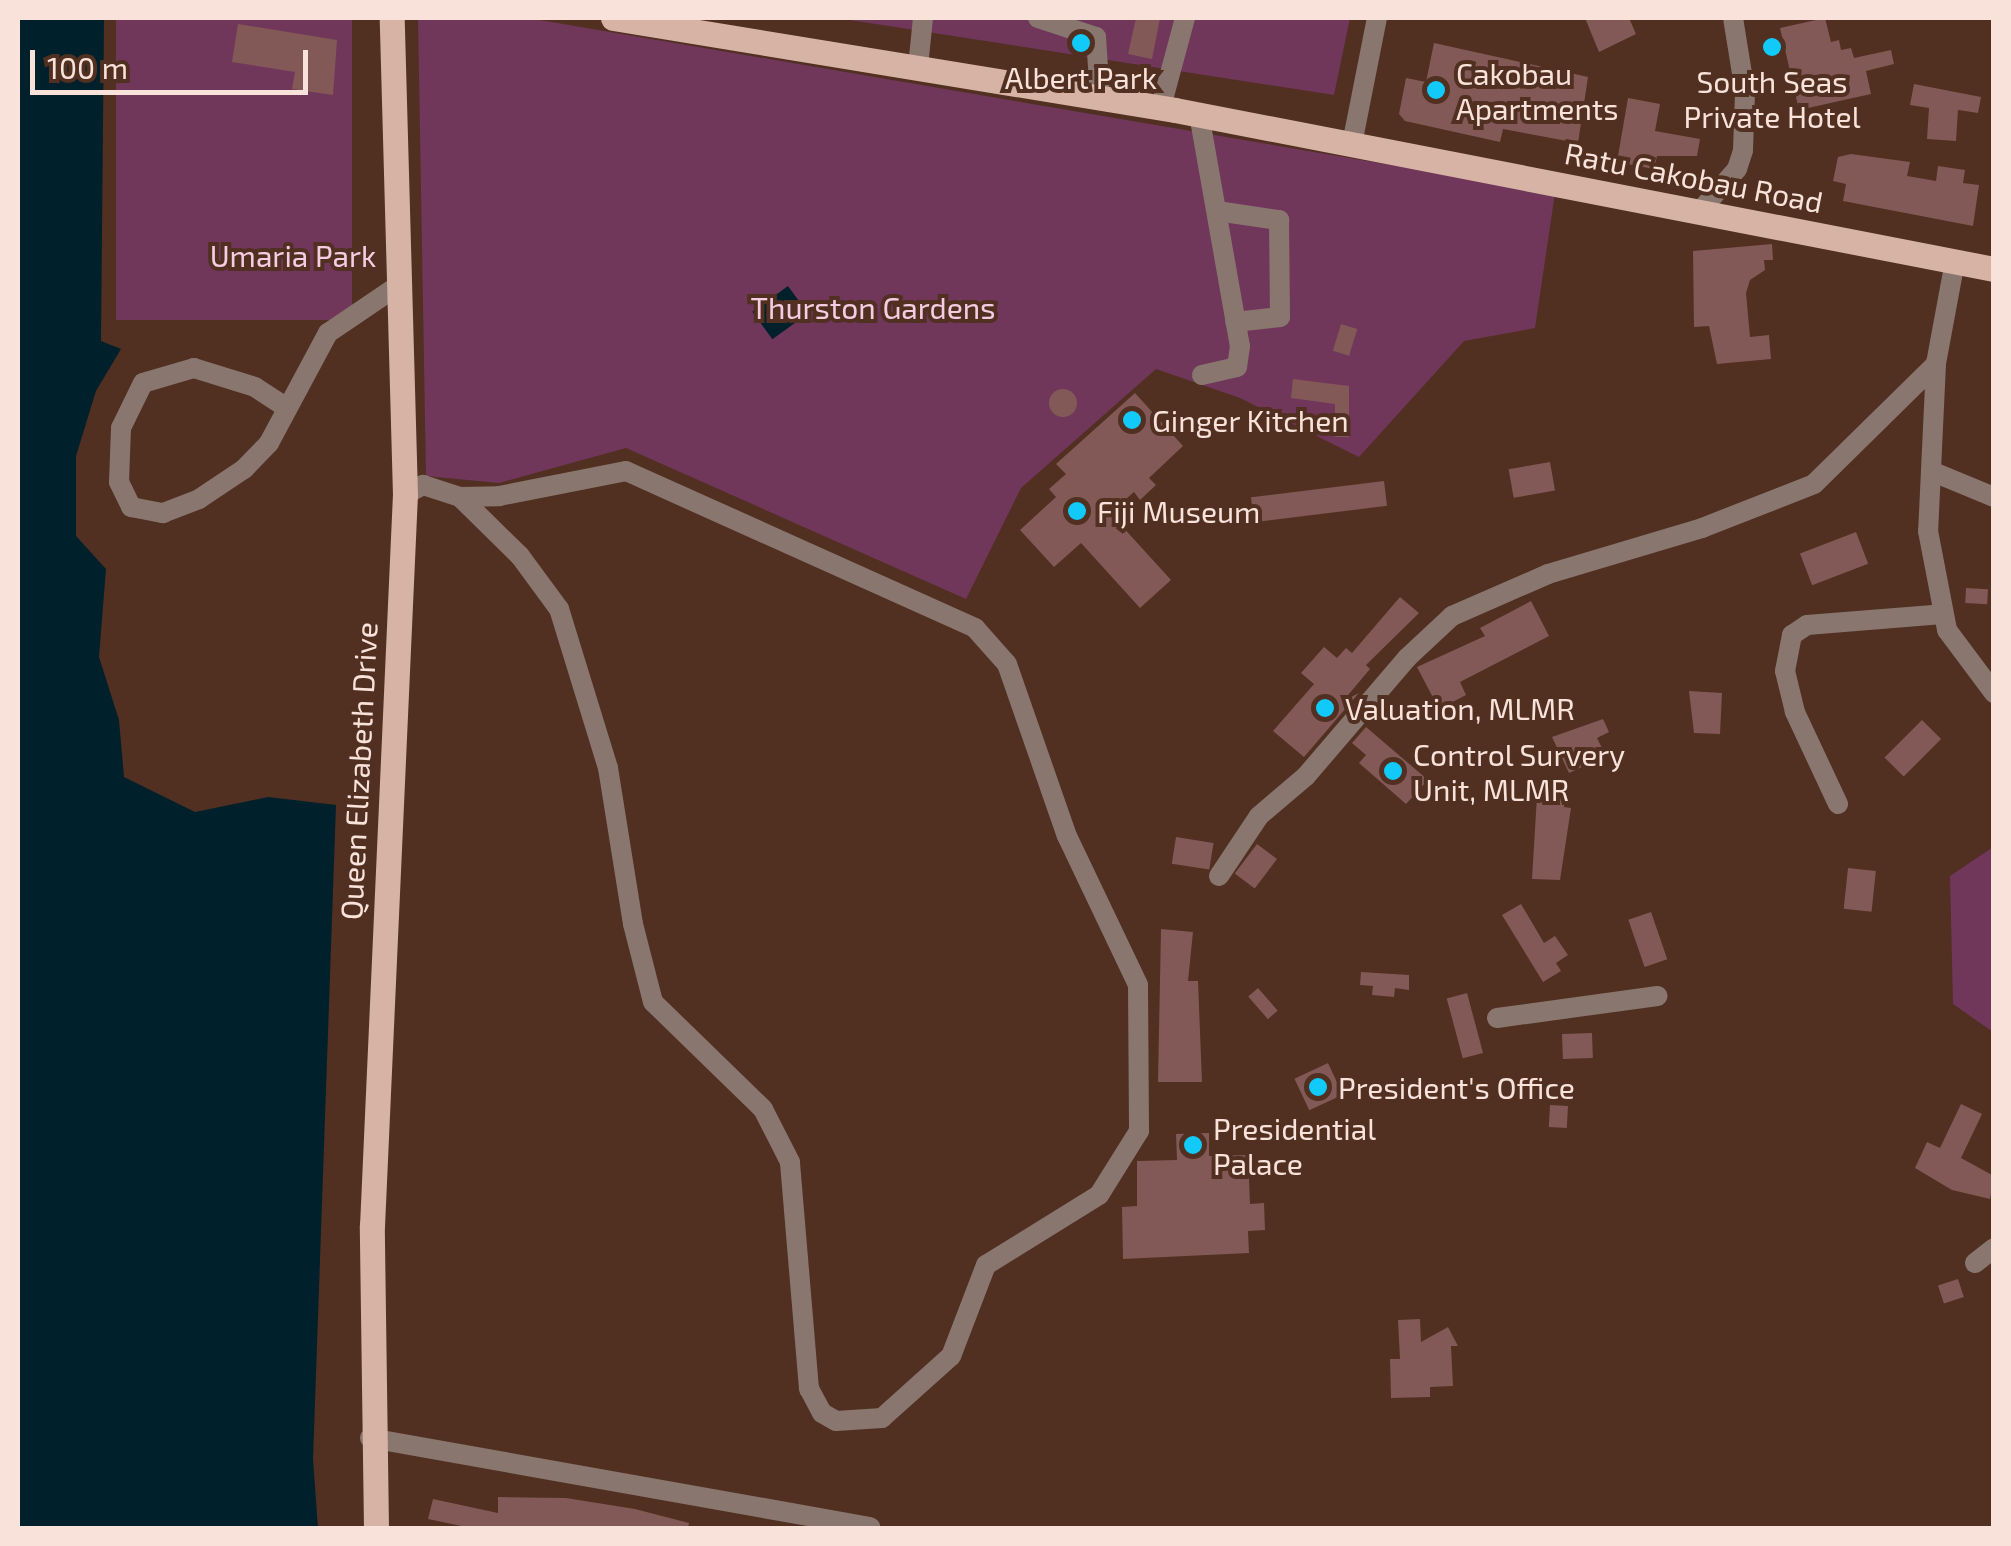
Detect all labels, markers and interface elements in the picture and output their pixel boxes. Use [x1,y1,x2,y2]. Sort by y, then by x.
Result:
scale bar [35,30,312,92]
marker: Albert Park [1070,32,1092,54]
marker: South Seas Private Hotel [1761,36,1783,58]
text: 100 m [47,49,128,85]
place label: Cakobau Apartments [1456,55,1618,126]
place label: Albert Park [1005,59,1157,95]
place label: South Seas Private Hotel [1683,63,1861,134]
marker: Cakobau Apartments [1425,79,1447,101]
street label: Ratu Cakobau Road [1562,134,1826,220]
park label: Umaria Park [210,237,376,273]
park label: Thurston Gardens [751,289,995,325]
place label: Ginger Kitchen [1152,402,1349,438]
marker: Ginger Kitchen [1121,409,1143,431]
place label: Fiji Museum [1097,493,1260,529]
marker: Fiji Museum [1066,500,1088,522]
street label: Queen Elizabeth Drive [332,621,384,921]
place label: Valuation, MLMR [1345,690,1575,726]
marker: Valuation, MLMR [1314,697,1336,719]
place label: Control Survery Unit, MLMR [1413,736,1626,806]
marker: Control Survery Unit, MLMR [1382,760,1404,782]
place label: President's Office [1338,1069,1575,1105]
marker: President's Office [1307,1076,1329,1098]
place label: Presidential Palace [1213,1110,1376,1180]
marker: Presidential Palace [1182,1134,1204,1156]

